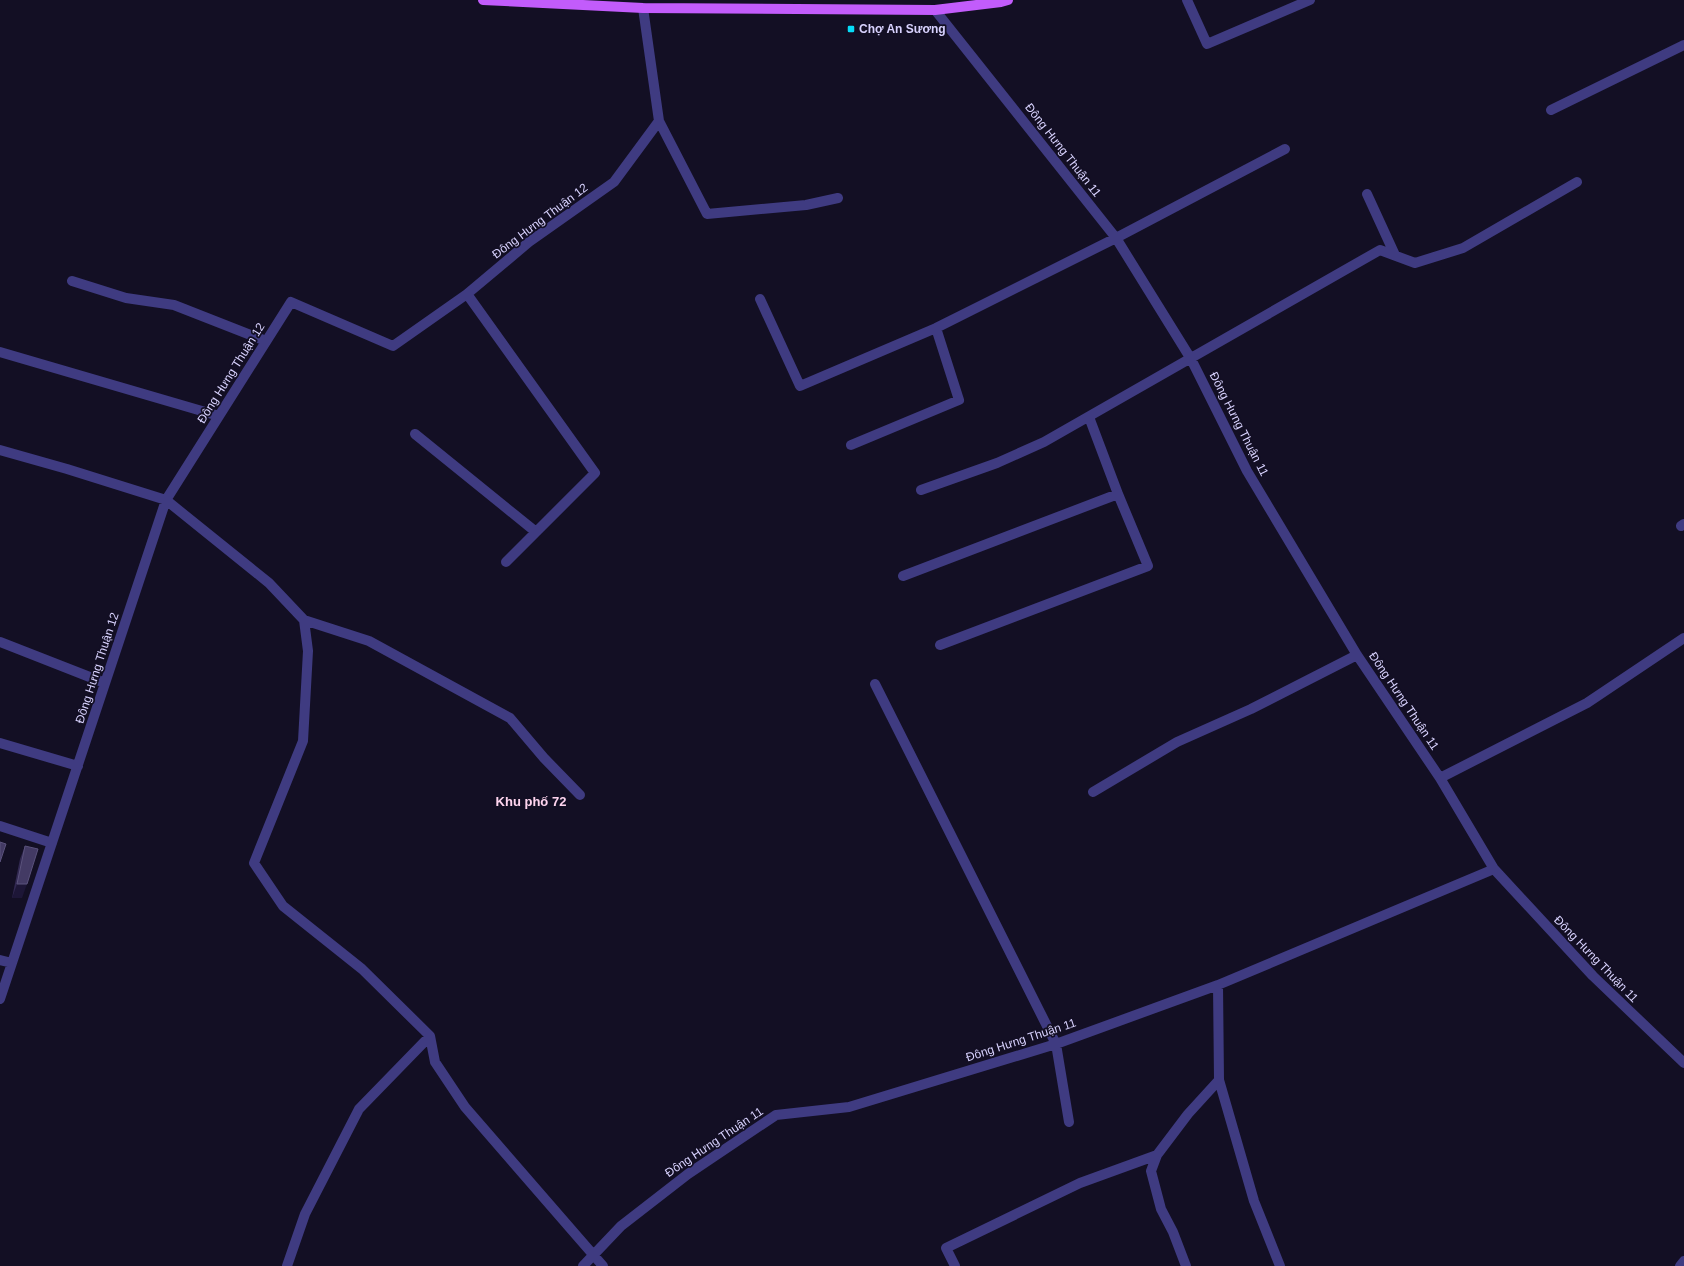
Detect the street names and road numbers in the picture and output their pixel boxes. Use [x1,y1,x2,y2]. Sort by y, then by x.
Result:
street label: Đông Hưng Thuận 11 [1022,100,1104,200]
street label: Đông Hưng Thuận 12 [490,180,591,261]
street label: Đông Hưng Thuận 12 [194,320,268,426]
street label: Đông Hưng Thuận 11 [1207,370,1271,479]
street label: Đông Hưng Thuận 12 [72,610,122,725]
street label: Đông Hưng Thuận 11 [1366,649,1442,753]
street label: Đông Hưng Thuận 11 [1551,913,1641,1005]
street label: Đông Hưng Thuận 11 [964,1015,1078,1064]
street label: Đông Hưng Thuận 11 [662,1104,766,1180]

